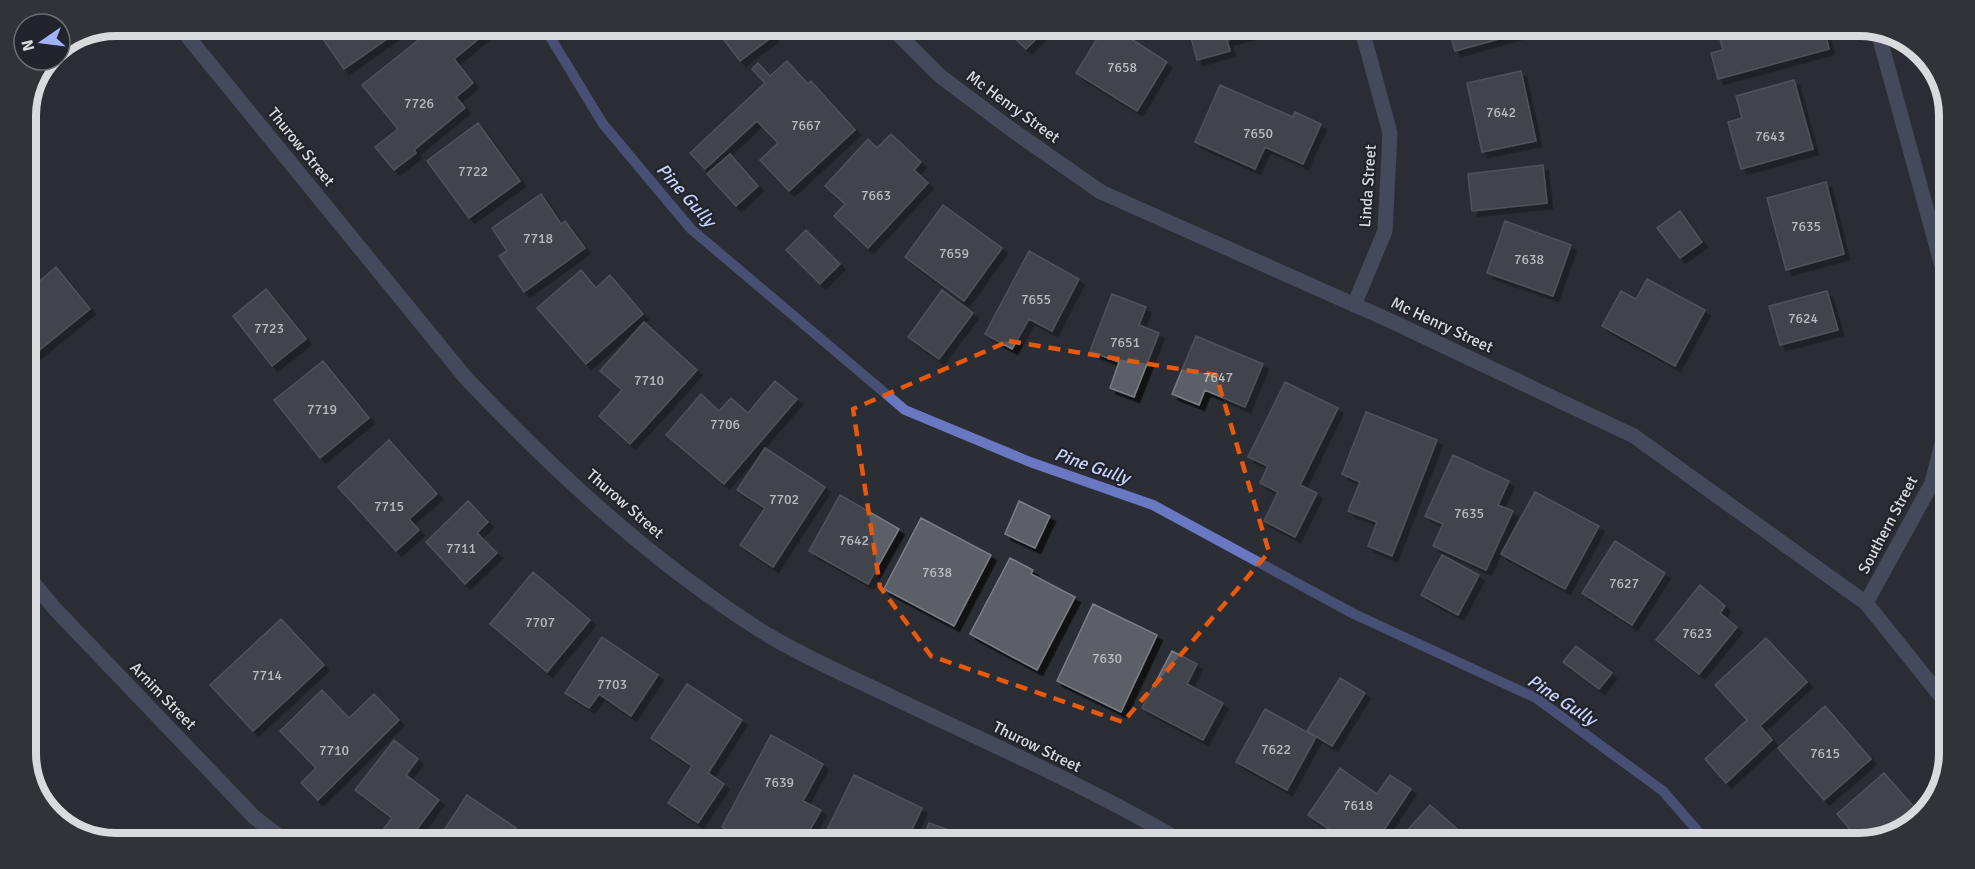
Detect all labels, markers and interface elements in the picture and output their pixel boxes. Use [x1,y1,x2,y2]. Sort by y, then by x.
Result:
north arrow [12,12,72,72]
text: N [17,38,39,53]
house number: 7658 [1107,59,1137,76]
street label: Mc Henry Street [962,66,1064,148]
house number: 7726 [404,95,434,112]
street label: Thurow Street [263,103,339,191]
house number: 7642 [1486,104,1516,121]
house number: 7667 [791,117,821,134]
house number: 7650 [1243,125,1273,142]
house number: 7643 [1755,128,1785,145]
street label: Linda Street [1355,144,1381,228]
water label: Pine Gully [652,159,722,233]
house number: 7722 [458,163,488,180]
house number: 7663 [861,187,891,204]
house number: 7635 [1791,218,1821,235]
house number: 7718 [523,230,553,247]
house number: 7659 [939,245,969,262]
house number: 7638 [1514,251,1544,268]
house number: 7655 [1021,291,1051,308]
street label: Mc Henry Street [1388,293,1497,358]
house number: 7624 [1788,310,1819,327]
house number: 7723 [254,320,284,337]
house number: 7651 [1110,334,1140,351]
house number: 7647 [1203,369,1233,386]
house number: 7710 [634,372,664,389]
house number: 7719 [307,401,337,418]
house number: 7706 [710,416,740,433]
water label: Pine Gully [1052,443,1135,490]
street label: Thurow Street [582,465,668,543]
street label: Southern Street [1854,472,1922,577]
house number: 7702 [769,491,799,508]
house number: 7715 [374,498,404,515]
house number: 7635 [1454,505,1484,522]
house number: 7642 [839,532,869,549]
house number: 7711 [446,540,476,557]
house number: 7638 [922,564,952,581]
house number: 7627 [1609,575,1639,592]
house number: 7707 [525,614,555,631]
house number: 7623 [1682,625,1712,642]
house number: 7630 [1092,650,1122,667]
street label: Arnim Street [126,658,201,734]
house number: 7714 [252,667,283,684]
water label: Pine Gully [1523,670,1603,732]
house number: 7703 [597,676,627,693]
street label: Thurow Street [990,717,1085,777]
house number: 7622 [1261,741,1291,758]
house number: 7710 [319,742,349,759]
house number: 7615 [1810,745,1840,762]
house number: 7639 [764,774,794,791]
house number: 7618 [1343,797,1373,814]

